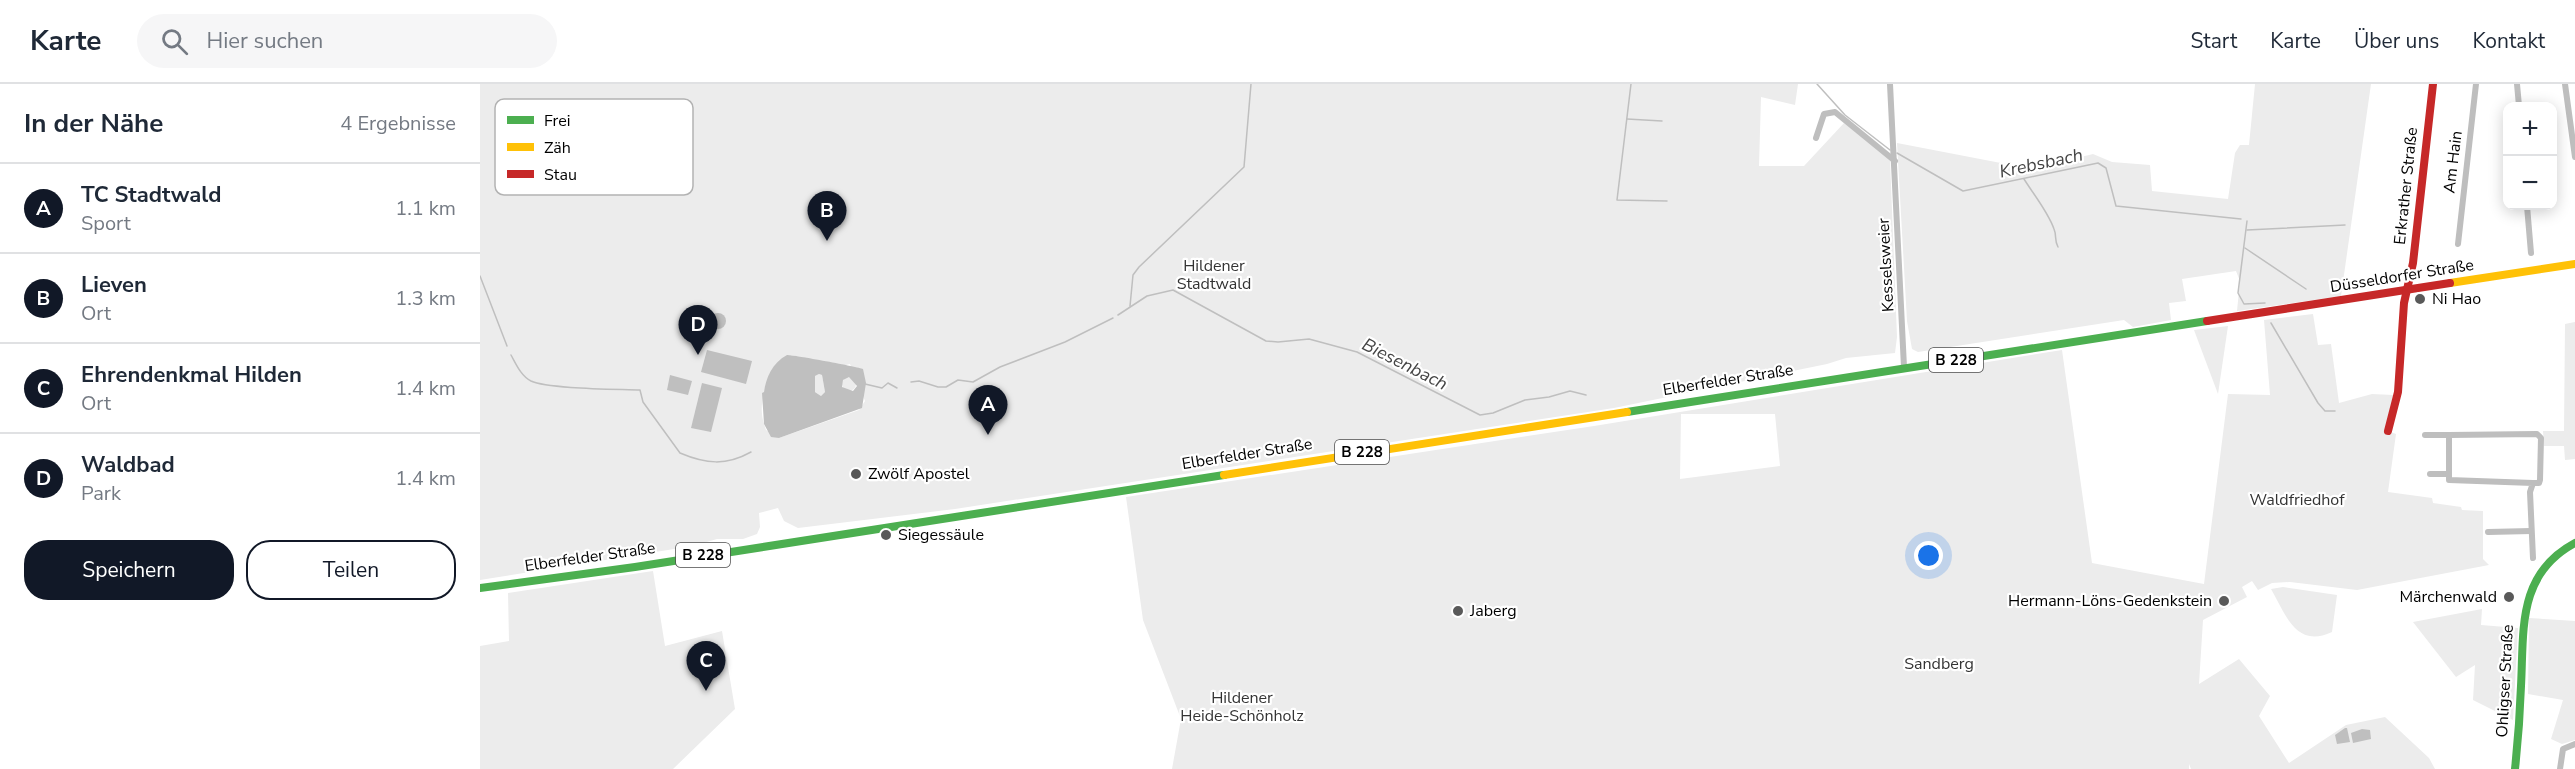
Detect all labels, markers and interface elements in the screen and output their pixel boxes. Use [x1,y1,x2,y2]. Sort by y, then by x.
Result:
search box [137,14,557,68]
text: Karte [30,22,101,60]
icon: search [158,25,191,58]
text: Hier suchen [206,26,323,56]
text: Start [2190,27,2237,55]
text: Karte [2270,27,2321,55]
text: Über uns [2354,27,2439,55]
text: Kontakt [2472,27,2545,55]
legend [495,99,693,195]
map controls [2503,102,2557,210]
button: + [2503,102,2557,156]
text: In der Nähe [24,106,163,141]
text: 4 Ergebnisse [340,110,456,137]
text: Frei [544,110,570,132]
street label: Erkrather Straße [2389,126,2423,246]
street label: Am Hain [2438,129,2468,195]
text: Zäh [544,137,571,159]
water label: Krebsbach [1997,142,2085,184]
button: − [2503,156,2557,210]
text: Stau [544,164,577,186]
text: TC Stadtwald [81,180,221,210]
pin: B [808,192,846,241]
text: A [36,195,51,222]
text: 1.1 km [395,195,456,222]
text: Sport [81,210,131,237]
street label: Kesselsweier [1873,217,1899,313]
street label: Düsseldorfer Straße [2329,254,2475,298]
park label: Hildener Stadtwald [1177,255,1251,295]
text: Lieven [81,270,147,300]
text: B [37,285,50,312]
text: 1.3 km [395,285,456,312]
place label: Ni Hao [2432,288,2481,310]
marker: Ni Hao [2413,292,2427,306]
text: Ort [81,300,111,327]
pin: D [678,306,718,355]
water label: Biesenbach [1358,332,1452,396]
road number: B 228 [1929,348,1983,372]
street label: Elberfelder Straße [1661,359,1795,401]
text: Ehrendenkmal Hilden [81,360,302,390]
text: C [37,375,50,402]
text: 1.4 km [395,375,456,402]
pin: A [968,386,1008,435]
text: Ort [81,390,111,417]
street label: Elberfelder Straße [1180,433,1314,475]
road number: B 228 [1335,440,1389,464]
text: Waldbad [81,450,175,480]
place label: Zwölf Apostel [868,463,970,485]
text: D [36,465,51,492]
text: 1.4 km [395,465,456,492]
marker: Zwölf Apostel [849,467,863,481]
text: Park [81,480,121,507]
park label: Waldfriedhof [2249,489,2345,511]
place label: Siegessäule [898,524,984,546]
marker: Siegessäule [879,528,893,542]
street label: Elberfelder Straße [523,537,657,577]
button: Speichern [24,540,234,600]
button: Teilen [246,540,456,600]
your location [1914,541,1943,570]
road number: B 228 [676,543,730,567]
place label: Märchenwald [2399,586,2497,608]
place label: Hermann-Löns-Gedenkstein [2008,590,2212,612]
marker: Märchenwald [2502,590,2516,604]
marker: Hermann-Löns-Gedenkstein [2217,594,2231,608]
place label: Jaberg [1469,600,1517,622]
marker: Jaberg [1451,604,1465,618]
street label: Ohligser Straße [2491,624,2519,738]
pin: C [686,642,726,691]
park label: Sandberg [1904,653,1974,675]
park label: Hildener Heide-Schönholz [1180,687,1304,727]

